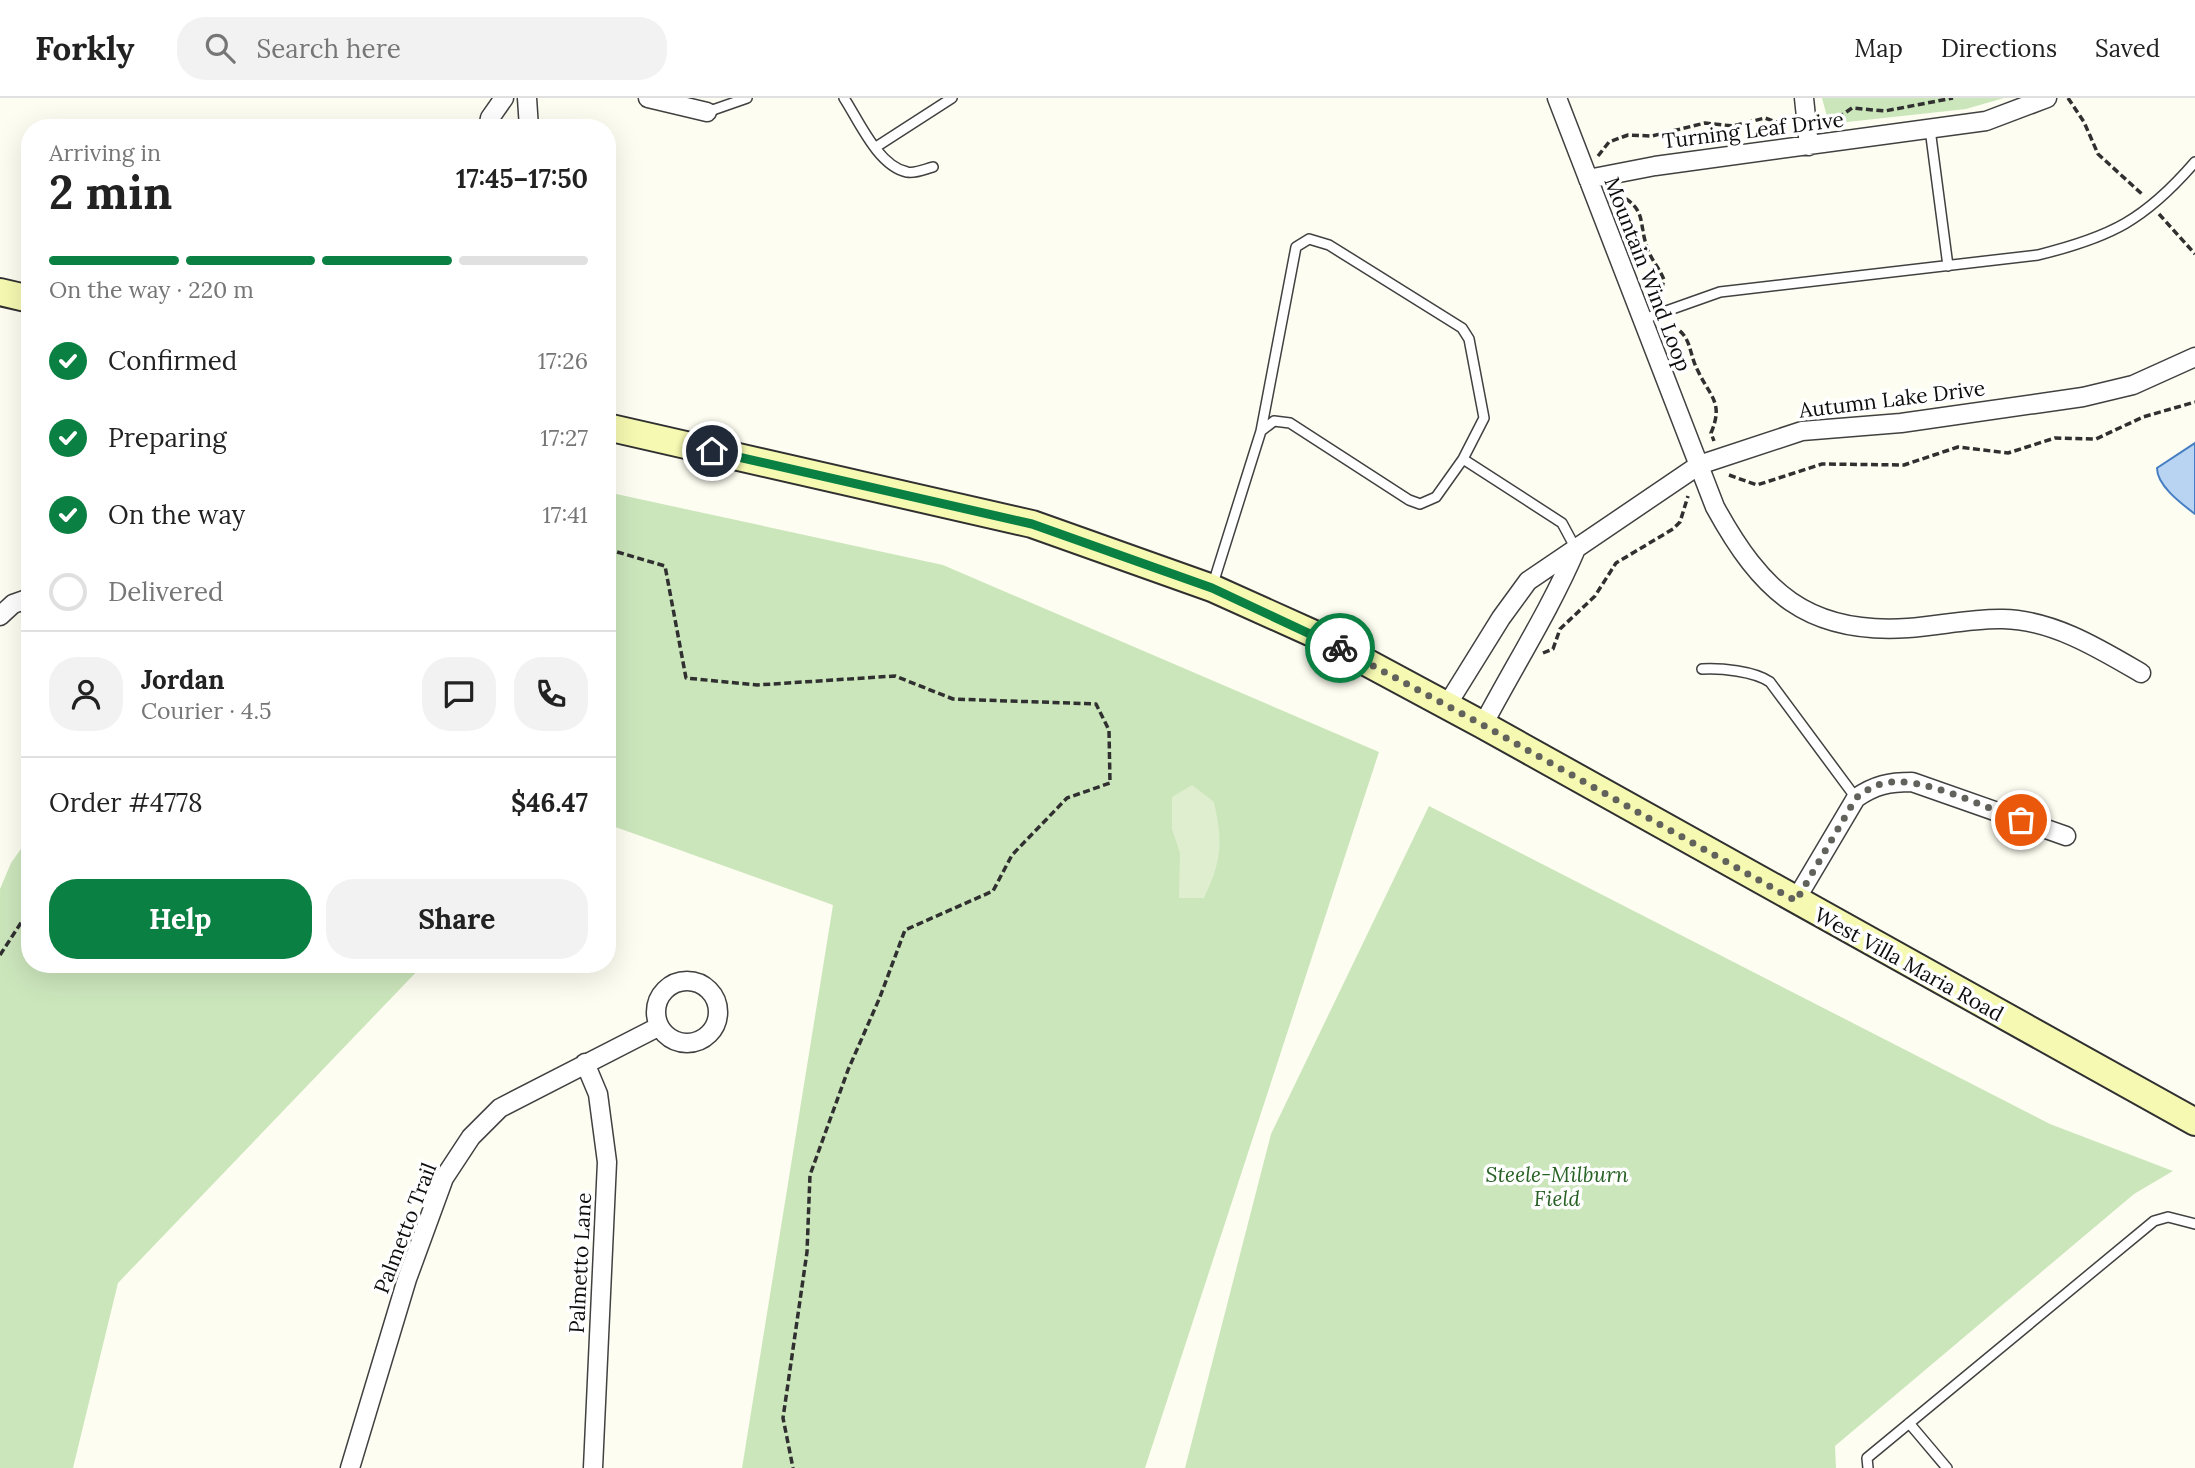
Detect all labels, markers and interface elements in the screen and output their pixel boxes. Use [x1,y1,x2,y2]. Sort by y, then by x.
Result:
search box [177,17,667,80]
text: Forkly [35,27,135,69]
icon: search [201,29,239,67]
text: Search here [257,32,401,65]
text: Map [1854,33,1903,64]
text: Directions [1941,33,2057,64]
text: Saved [2095,33,2160,64]
street label: Turning Leaf Drive [1661,105,1845,155]
text: Arriving in [49,138,161,167]
text: 17:45–17:50 [456,162,588,195]
text: 2 min [49,163,172,222]
street label: Mountain Wind Loop [1598,173,1698,375]
text: On the way · 220 m [49,275,254,304]
icon: check [49,342,87,380]
text: Confirmed [108,344,237,377]
text: 17:26 [538,346,588,375]
street label: Autumn Lake Drive [1796,374,1987,424]
icon: check [49,419,87,457]
text: Preparing [108,421,227,454]
pin [682,421,742,481]
text: 17:27 [540,423,588,452]
icon: home [693,432,731,470]
icon: check [49,496,87,534]
text: On the way [108,498,245,531]
text: 17:41 [542,500,588,529]
text: Delivered [108,575,224,608]
courier [1305,613,1375,683]
icon: bike [1321,629,1359,667]
button: person [49,657,123,731]
button: chat [422,657,496,731]
button: phone [514,657,588,731]
text: Jordan [141,663,225,696]
text: Courier · 4.5 [141,696,272,725]
text: Order #4778 [49,786,203,819]
text: $46.47 [511,786,588,819]
pin [1991,790,2051,850]
icon: bag [2002,801,2040,839]
button: Help [49,879,312,959]
button: Share [326,879,588,959]
street label: West Villa Maria Road [1810,901,2008,1027]
street label: Palmetto Trail [368,1159,442,1297]
park label: Steele-Milburn Field [1486,1161,1628,1212]
street label: Palmetto Lane [563,1192,597,1334]

